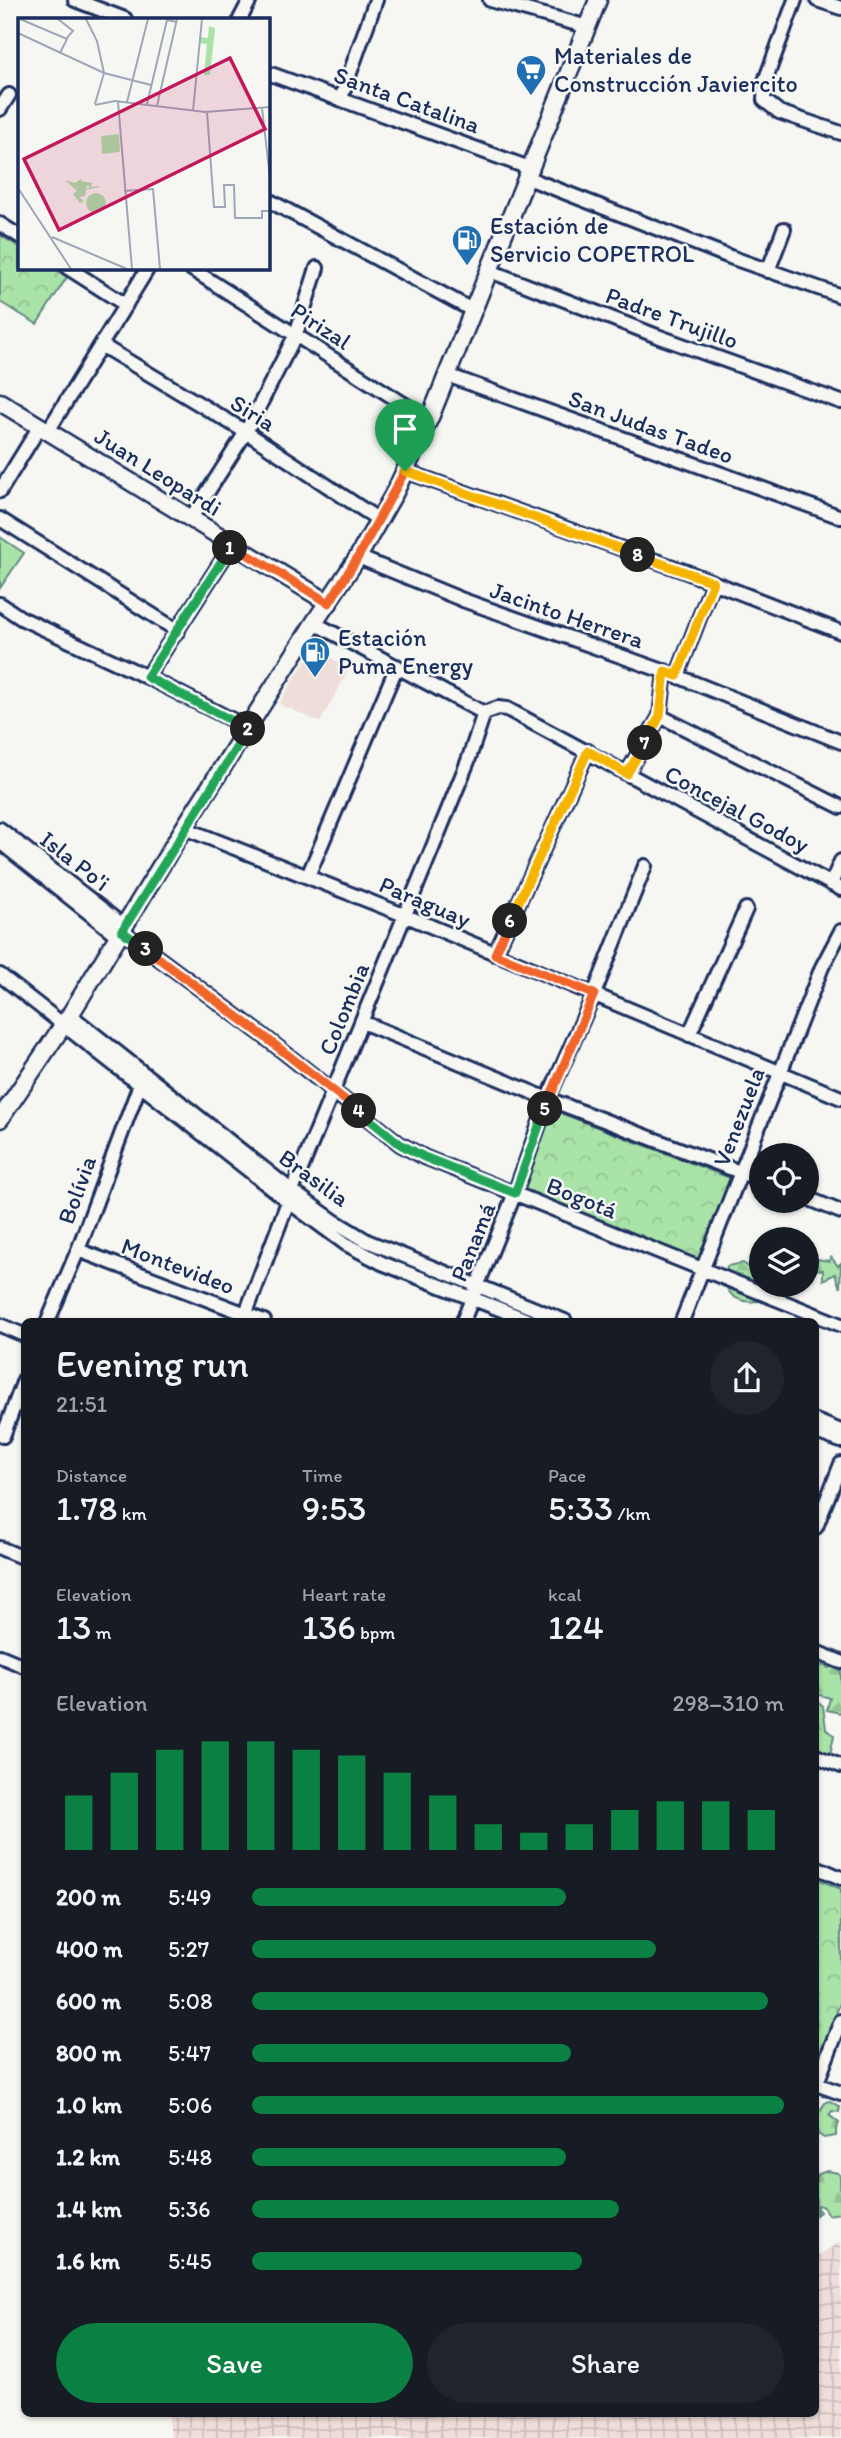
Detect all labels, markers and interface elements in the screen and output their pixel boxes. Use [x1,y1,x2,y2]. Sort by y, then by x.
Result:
inset map [18,18,270,270]
place label: Materiales de Construcción Javiercito [554,41,798,98]
supermarket icon: Materiales de Construcción Javiercito [514,53,548,97]
street label: Santa Catalina [330,60,485,140]
place label: Estación de Servicio COPETROL [490,211,694,268]
fuel station icon: Estación de Servicio COPETROL [450,223,484,267]
street label: Padre Trujillo [602,280,742,355]
street label: Pirizal [286,296,357,356]
street label: San Judas Tadeo [565,383,738,470]
street label: Siria [225,388,282,438]
pin [375,399,435,471]
icon: arrive [386,410,424,448]
street label: Juan Leopardi [89,421,227,522]
pin: 1 [212,530,247,566]
text: 1 [225,536,234,559]
pin: 8 [620,538,656,572]
text: 8 [632,543,643,566]
street label: Jacinto Herrera [487,575,648,655]
place label: Estación Puma Energy [338,623,473,680]
fuel station icon: Estación Puma Energy [298,635,332,679]
pin: 2 [230,712,266,746]
text: 2 [243,717,253,740]
pin: 7 [628,726,662,760]
text: 7 [640,731,649,754]
street label: Concejal Godoy [660,758,815,859]
street label: Isla Po'i [35,824,116,897]
street label: Paraguay [375,869,476,934]
pin: 6 [492,904,528,939]
text: 6 [504,909,515,932]
pin: 3 [128,932,164,967]
text: 3 [140,937,151,960]
street label: Colombia [312,958,375,1059]
street label: Venezuela [706,1063,771,1171]
pin: 5 [528,1092,562,1126]
pin: 4 [342,1094,376,1128]
text: 5 [540,1097,549,1120]
text: 4 [353,1099,364,1122]
street label: Brasilia [274,1142,355,1213]
map controls [749,1143,819,1297]
button: locate [749,1143,819,1213]
street label: Bolívia [51,1151,102,1228]
street label: Bogotá [543,1170,622,1225]
street label: Panamá [444,1198,502,1286]
button: layers [749,1227,819,1297]
street label: Montevideo [117,1231,239,1300]
text: Evening run [56,1341,249,1387]
button: share [710,1341,784,1415]
text: 21:51 [56,1390,107,1418]
text: Distance [56,1464,127,1487]
text: Time [302,1464,343,1487]
text: Pace [548,1464,586,1487]
text: 1.78 [56,1487,117,1529]
text: 9:53 [302,1487,366,1529]
text: 5:33 [548,1487,613,1529]
text: km [117,1502,147,1525]
text: /km [613,1502,651,1525]
text: Elevation [56,1583,132,1606]
text: Heart rate [302,1583,386,1606]
text: kcal [548,1583,582,1606]
text: 13 [56,1606,91,1648]
text: 136 [302,1606,356,1648]
text: 124 [548,1606,604,1648]
text: m [91,1621,112,1644]
text: bpm [356,1621,395,1644]
text: Elevation [56,1689,147,1717]
text: 298–310 m [673,1689,784,1717]
text: 200 m [56,1883,121,1911]
text: 5:49 [168,1883,212,1911]
text: 400 m [56,1935,123,1963]
text: 5:27 [168,1935,209,1963]
text: 600 m [56,1987,121,2015]
text: 5:08 [168,1987,212,2015]
text: 800 m [56,2039,121,2067]
text: 5:47 [168,2039,211,2067]
text: 1.0 km [56,2091,122,2119]
text: 5:06 [168,2091,212,2119]
text: 1.2 km [56,2143,120,2171]
text: 5:48 [168,2143,212,2171]
text: 1.4 km [56,2195,122,2223]
text: 5:36 [168,2195,210,2223]
text: 1.6 km [56,2247,120,2275]
text: 5:45 [168,2247,212,2275]
button: Save [56,2323,413,2403]
button: Share [427,2323,784,2403]

